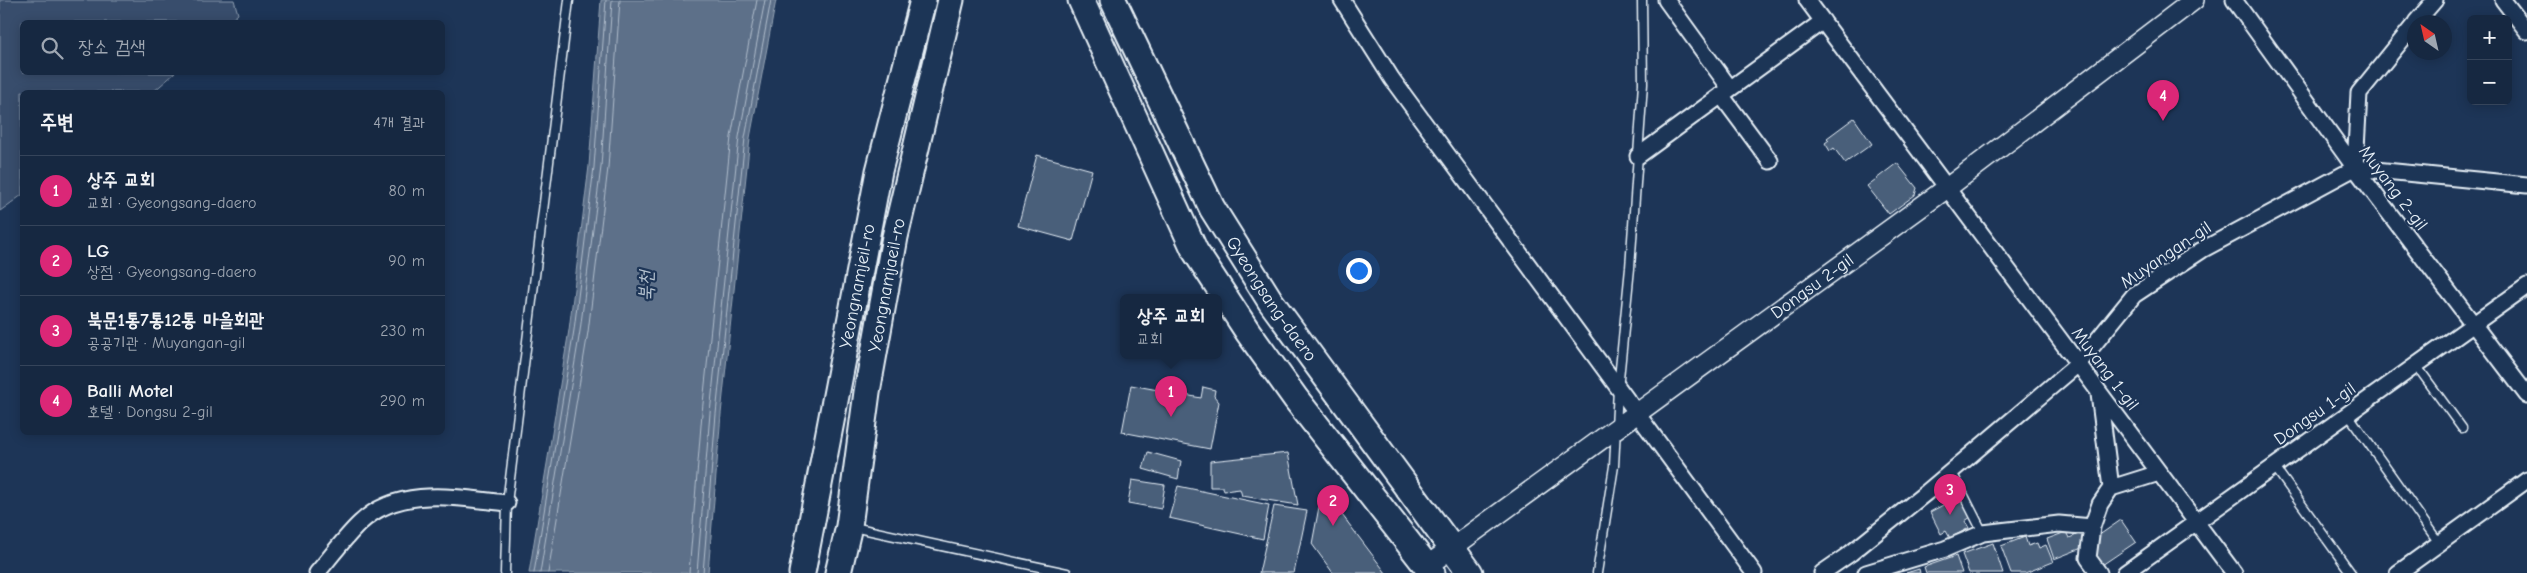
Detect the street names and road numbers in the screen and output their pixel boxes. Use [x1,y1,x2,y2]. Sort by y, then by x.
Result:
street label: Muyang 2-gil [2354,141,2432,235]
street label: Yeongnamjaeil-ro [864,216,910,354]
street label: Muyangan-gil [2117,217,2215,293]
street label: Yeongnamjeil-ro [835,222,879,350]
street label: Gyeongsang-daero [1222,232,1321,365]
street label: Dongsu 2-gil [1766,249,1858,323]
street label: Muyang 1-gil [2067,323,2143,415]
street label: Dongsu 1-gil [2270,378,2360,450]

